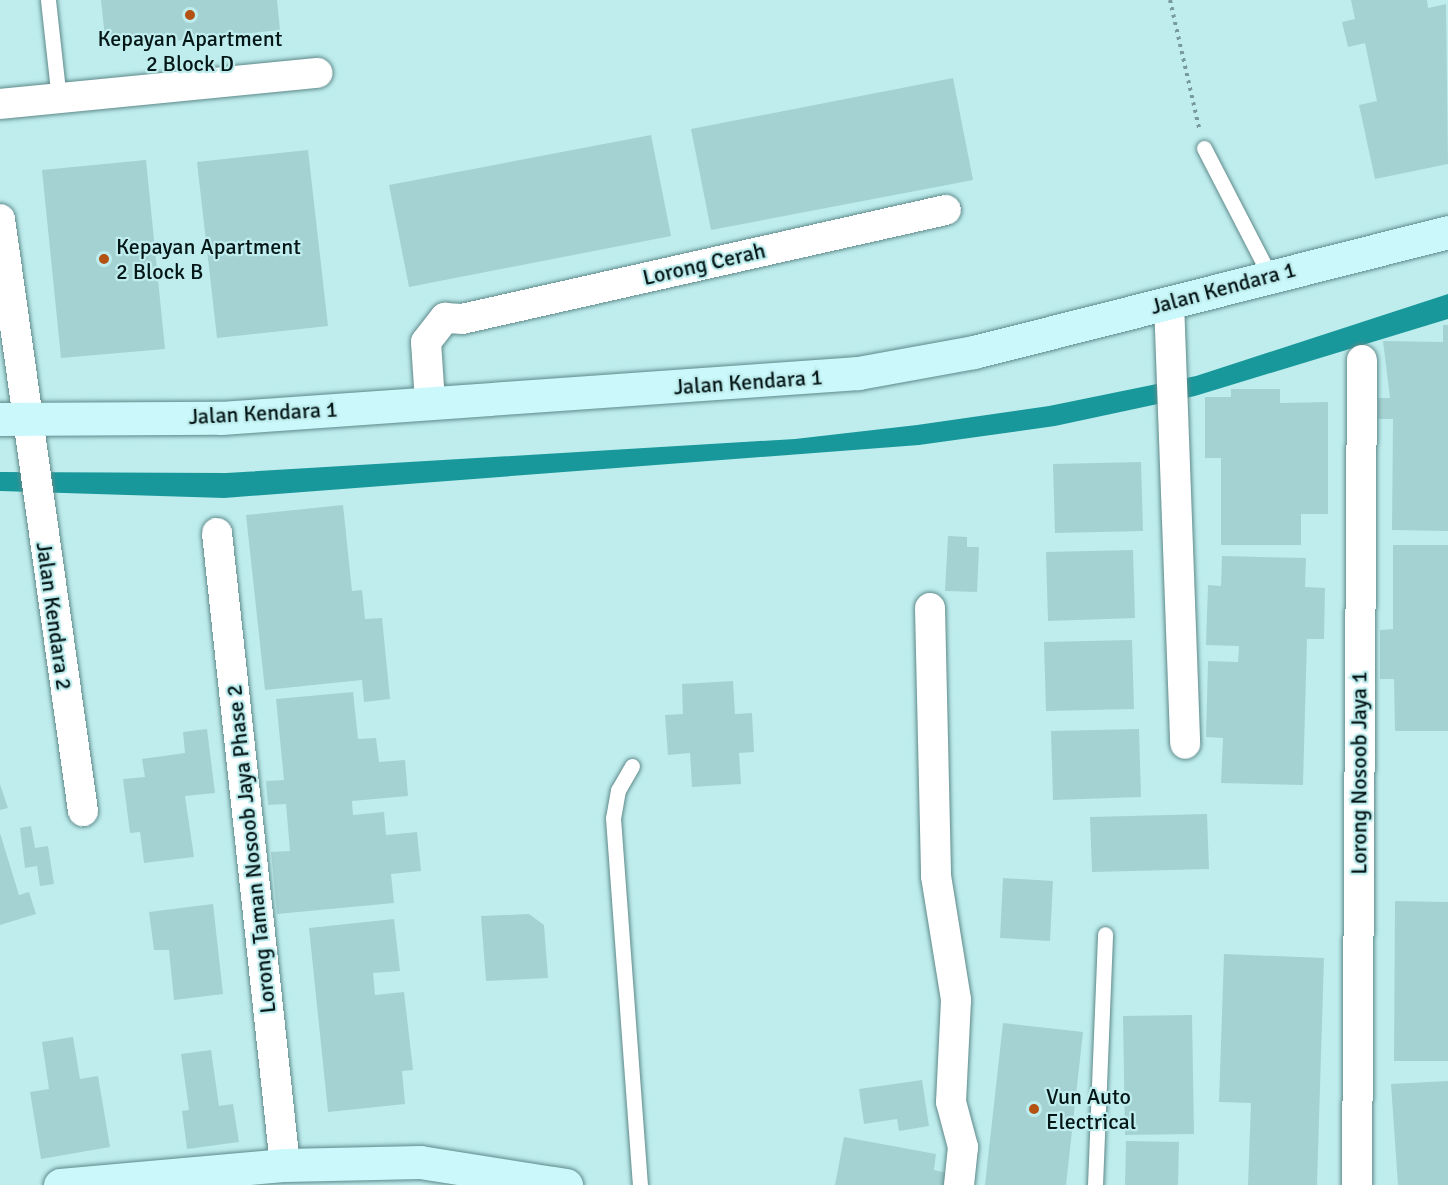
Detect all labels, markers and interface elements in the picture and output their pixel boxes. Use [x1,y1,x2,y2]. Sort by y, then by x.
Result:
marker: Kepayan Apartment 2 Block D [183,8,197,22]
place label: Kepayan Apartment 2 Block D [97,25,283,76]
place label: Kepayan Apartment 2 Block B [116,233,301,284]
street label: Lorong Cerah [640,237,768,291]
marker: Kepayan Apartment 2 Block B [97,252,111,266]
street label: Jalan Kendara 1 [1147,256,1299,320]
street label: Jalan Kendara 1 [673,364,823,400]
street label: Jalan Kendara 1 [188,396,338,430]
street label: Jalan Kendara 2 [31,540,77,692]
street label: Lorong Nosoob Jaya 1 [1346,671,1372,875]
street label: Lorong Taman Nosoob Jaya Phase 2 [221,683,281,1015]
place label: Vun Auto Electrical [1046,1083,1136,1134]
marker: Vun Auto Electrical [1027,1102,1041,1116]

